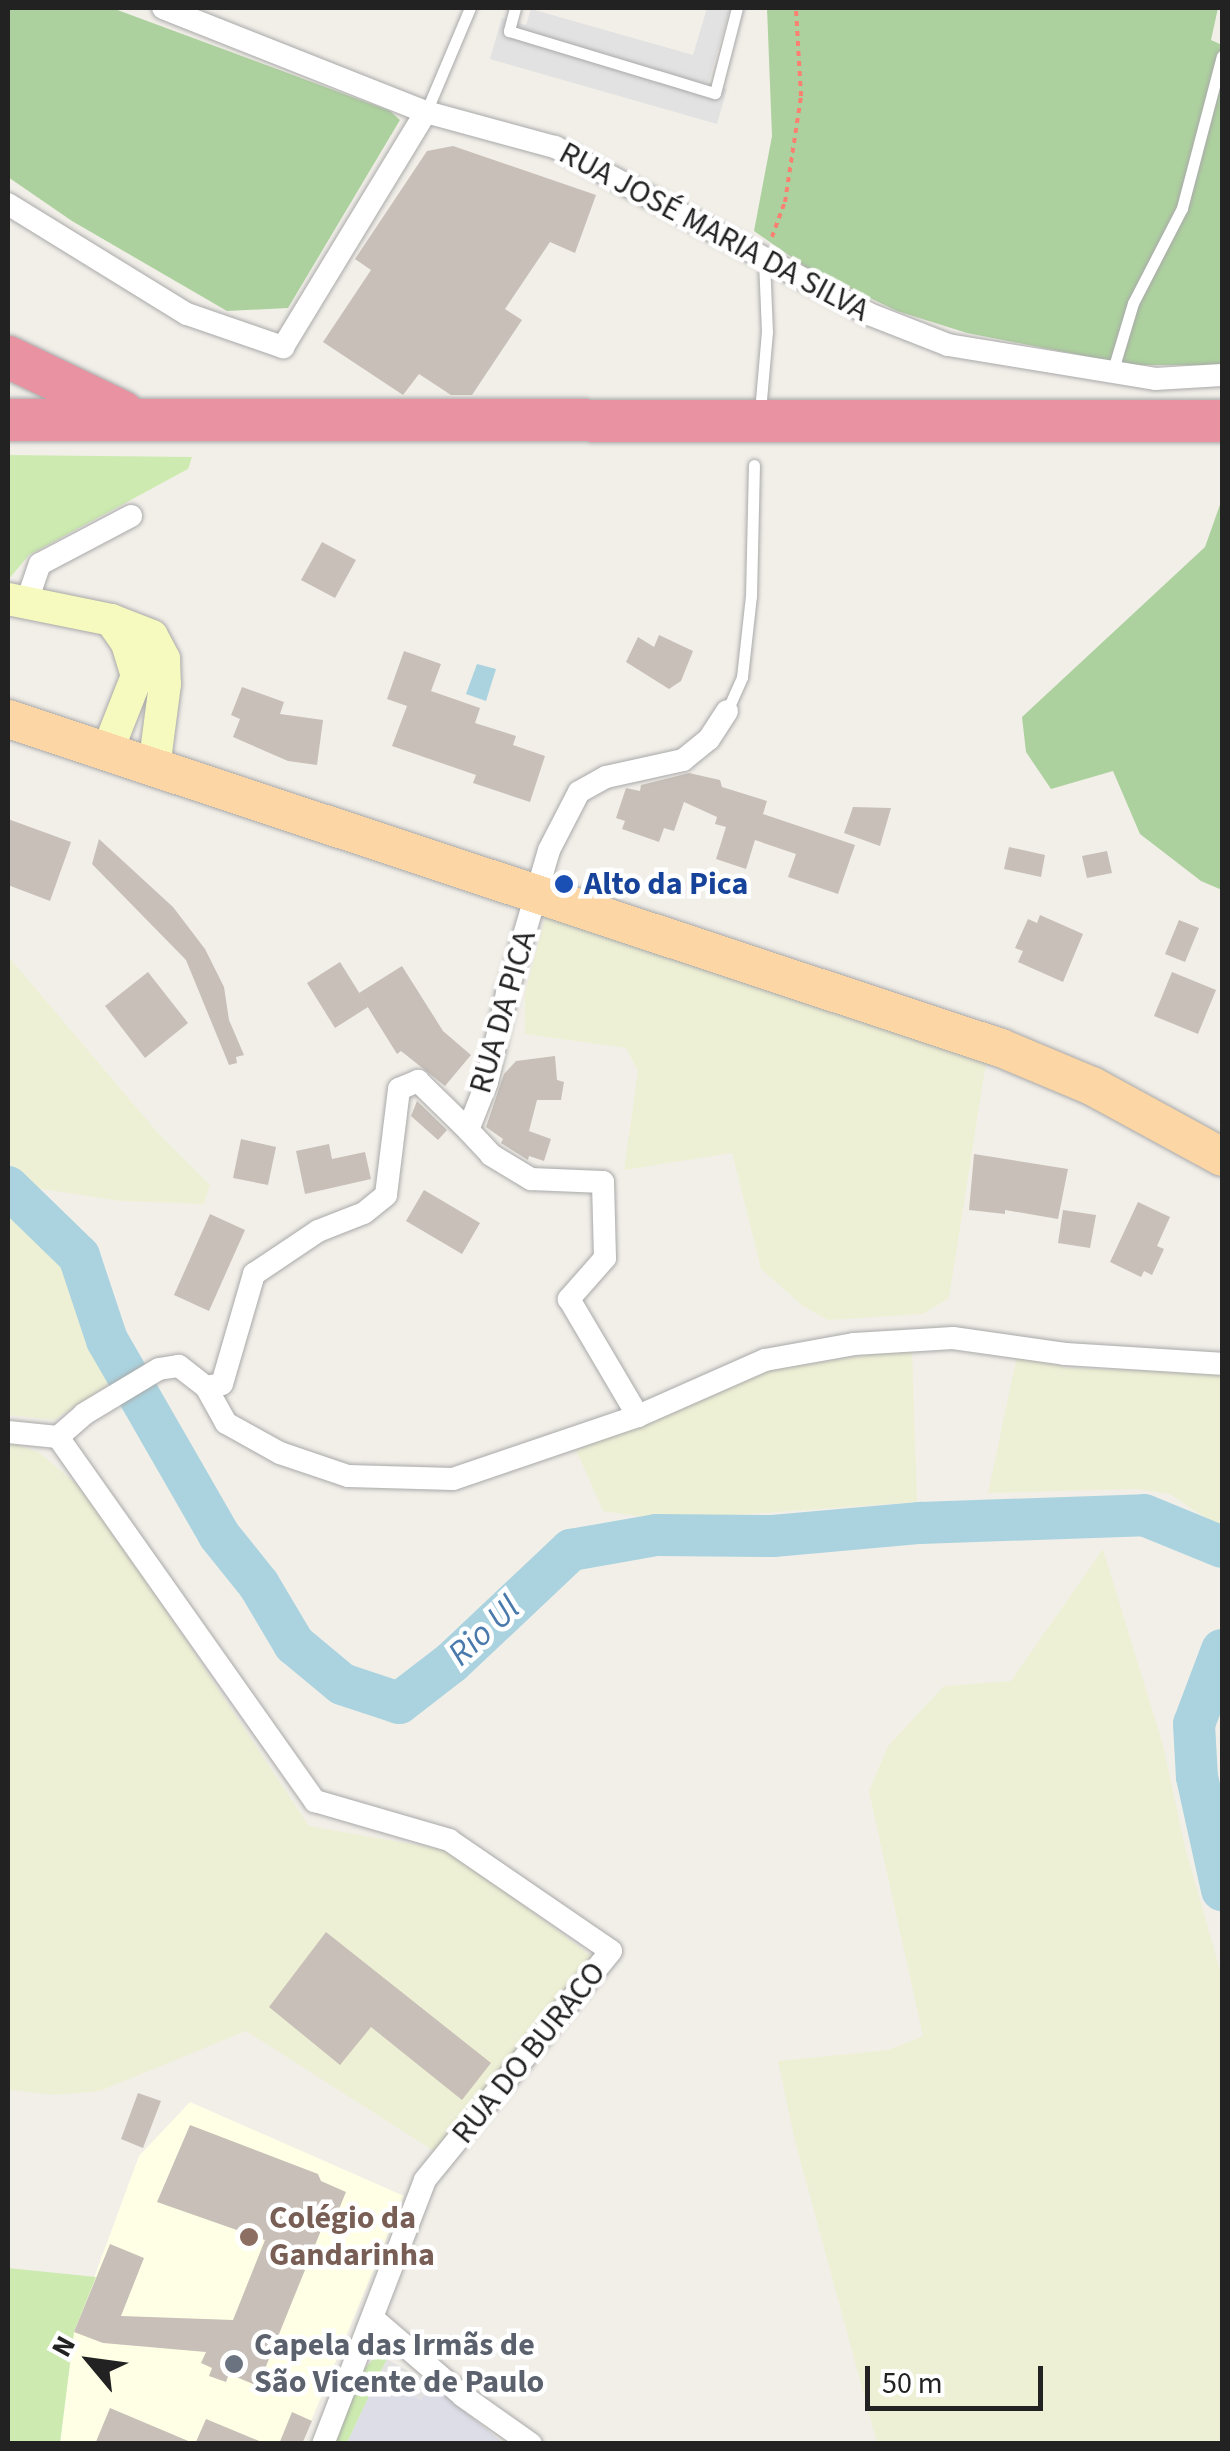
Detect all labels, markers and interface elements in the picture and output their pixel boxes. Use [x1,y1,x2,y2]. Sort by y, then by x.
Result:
street label: RUA JOSÉ MARIA DA SILVA [553,134,875,330]
place label: Alto da Pica [584,865,748,903]
marker: Alto da Pica [553,873,575,895]
street label: RUA DA PICA [461,926,545,1098]
water label: Rio Ul [439,1587,529,1675]
street label: RUA DO BURACO [444,1954,614,2152]
place label: Colégio da Gandarinha [269,2200,435,2275]
marker: Colégio da Gandarinha [238,2226,260,2248]
north arrow [40,2311,140,2411]
place label: Capela das Irmãs de São Vicente de Paulo [254,2327,544,2402]
text: N [42,2329,86,2364]
scale bar [870,2346,1048,2408]
marker: Capela das Irmãs de São Vicente de Paulo [223,2353,245,2375]
text: 50 m [882,2362,943,2405]

